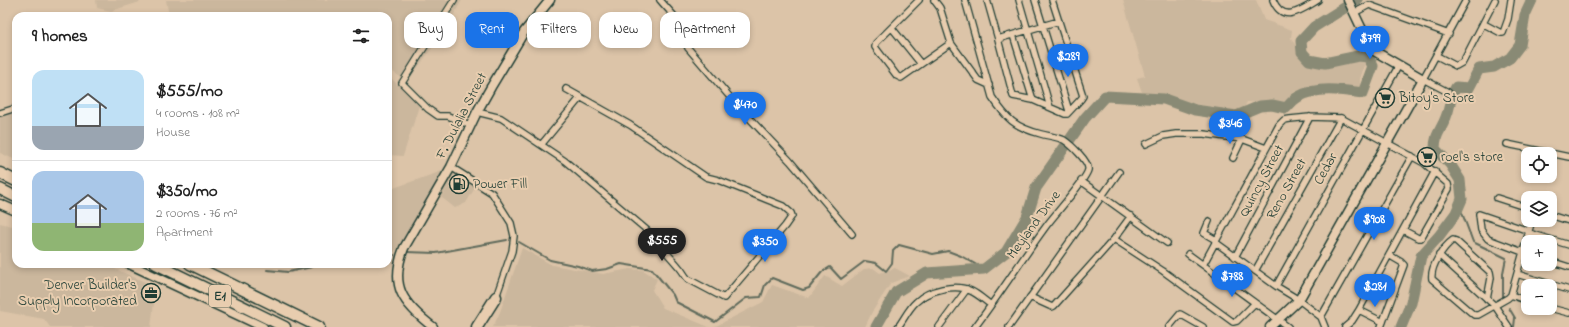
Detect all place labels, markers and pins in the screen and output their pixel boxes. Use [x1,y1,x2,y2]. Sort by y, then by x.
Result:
pin: $799 [1346,26,1394,60]
pin: $289 [1044,44,1092,78]
supermarket icon: Bitoy's Store [1374,87,1396,109]
place label: Bitoy's Store [1398,88,1475,110]
pin: $470 [721,92,769,126]
pin: $346 [1206,111,1254,145]
supermarket icon: roel's store [1416,146,1438,168]
place label: roel's store [1441,147,1504,168]
fuel station icon: Power Fill [448,173,470,195]
place label: Power Fill [473,174,527,195]
pin: $908 [1350,207,1398,241]
pin: $555 [638,228,686,262]
pin: $350 [741,229,789,263]
pin: $788 [1208,264,1256,298]
pin: $281 [1351,274,1399,308]
place label: Denver Builder's Supply Incorporated [18,275,137,313]
office icon: Denver Builder's Supply Incorporated [140,282,162,304]

